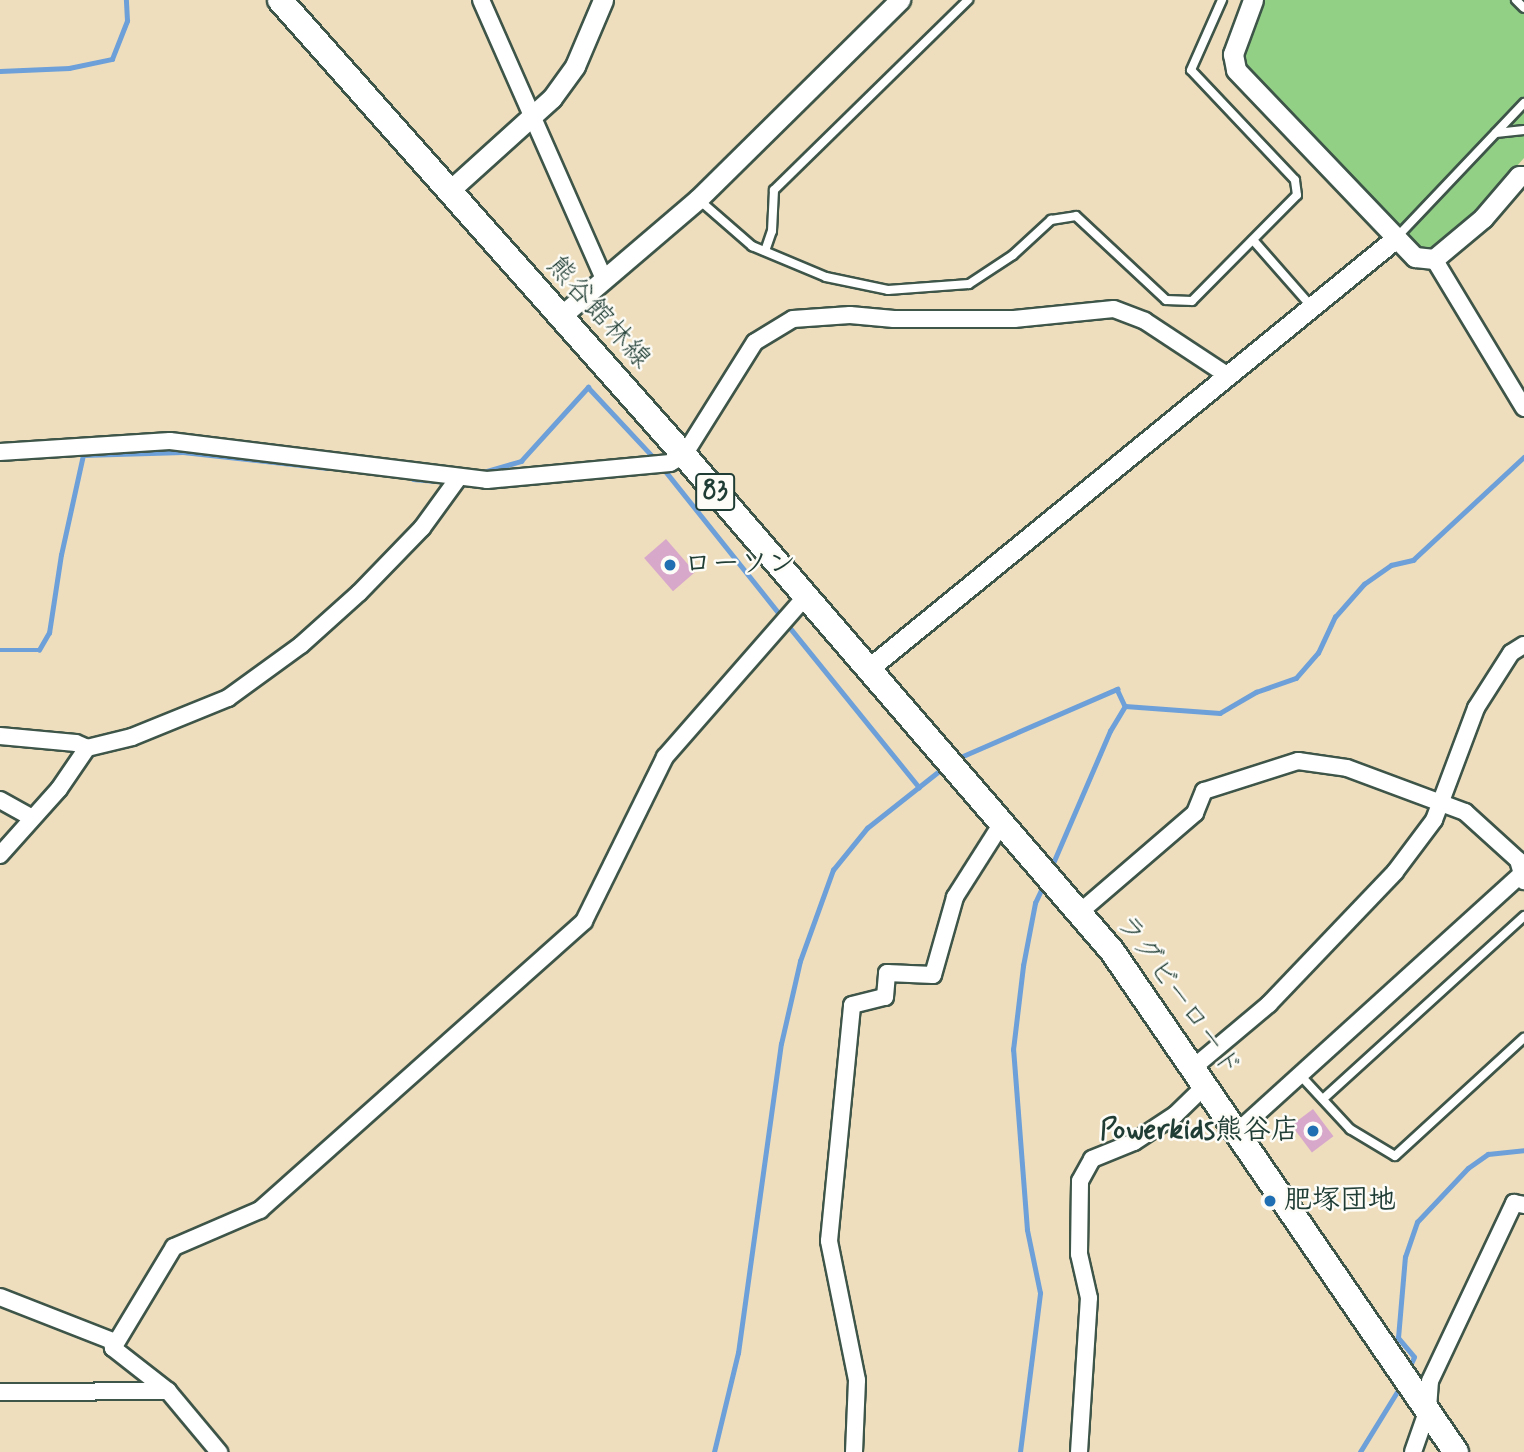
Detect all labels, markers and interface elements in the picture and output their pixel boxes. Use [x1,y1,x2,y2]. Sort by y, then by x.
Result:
street label: 熊谷館林線 [539,250,657,376]
road number: 83 [694,470,736,514]
place label: ローソン [684,548,796,582]
marker: ローソン [662,557,678,573]
street label: ラグビーロード [1107,907,1249,1085]
place label: Powerkids熊谷店 [1100,1114,1299,1148]
marker: Powerkids熊谷店 [1305,1123,1321,1139]
place label: 肥塚団地 [1284,1184,1396,1218]
marker: 肥塚団地 [1262,1193,1278,1209]

